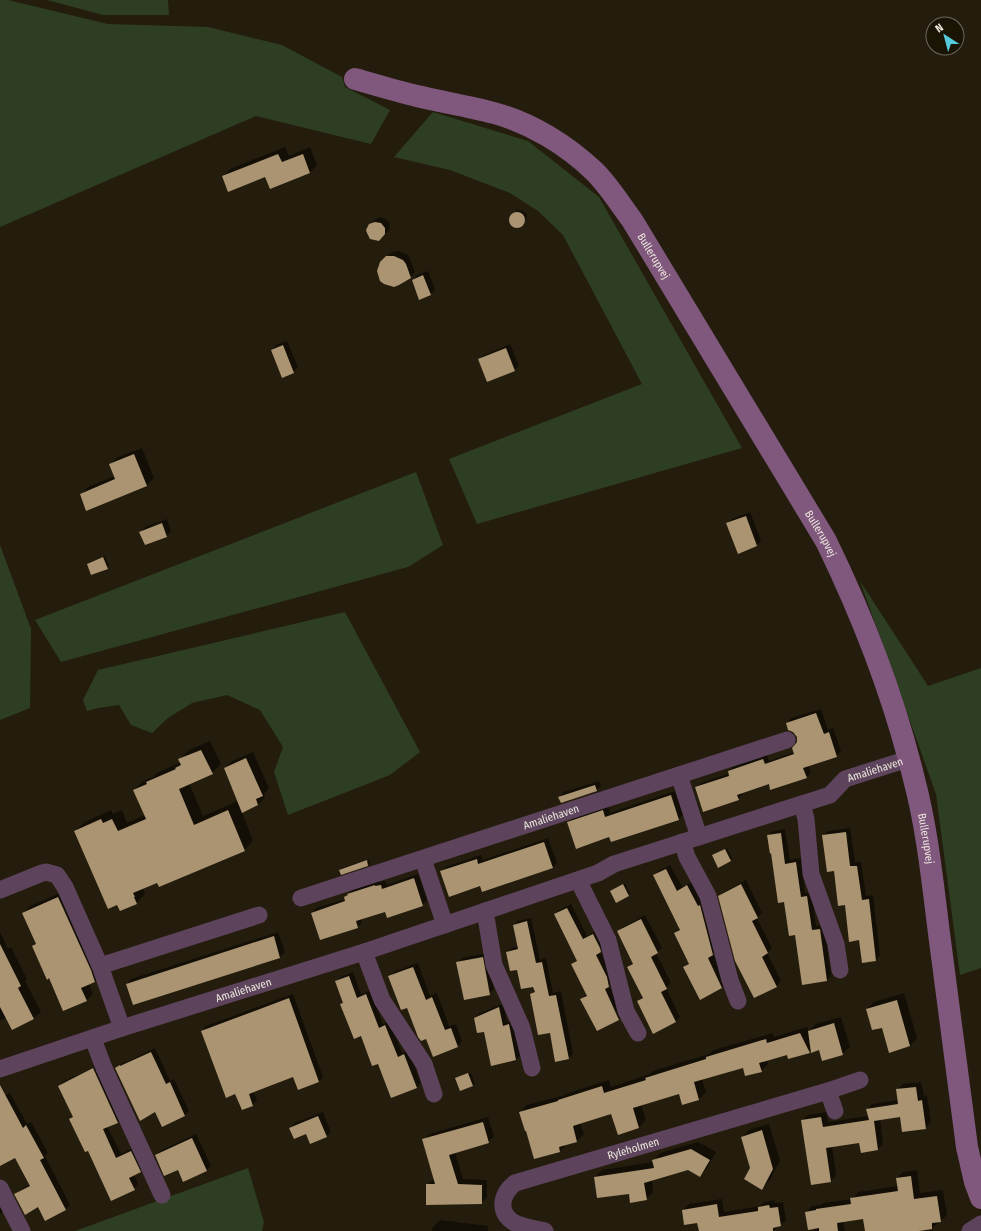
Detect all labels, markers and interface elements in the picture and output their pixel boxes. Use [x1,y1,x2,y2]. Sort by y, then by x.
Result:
north arrow [925,16,965,56]
text: N [933,21,946,36]
street label: Bullerupvej [635,231,673,282]
street label: Bullerupvej [802,508,839,559]
street label: Amaliehaven [846,754,905,784]
street label: Amaliehaven [522,802,581,832]
street label: Bullerupvej [915,812,937,865]
street label: Amaliehaven [214,975,273,1005]
street label: Ryleholmen [606,1134,661,1162]

